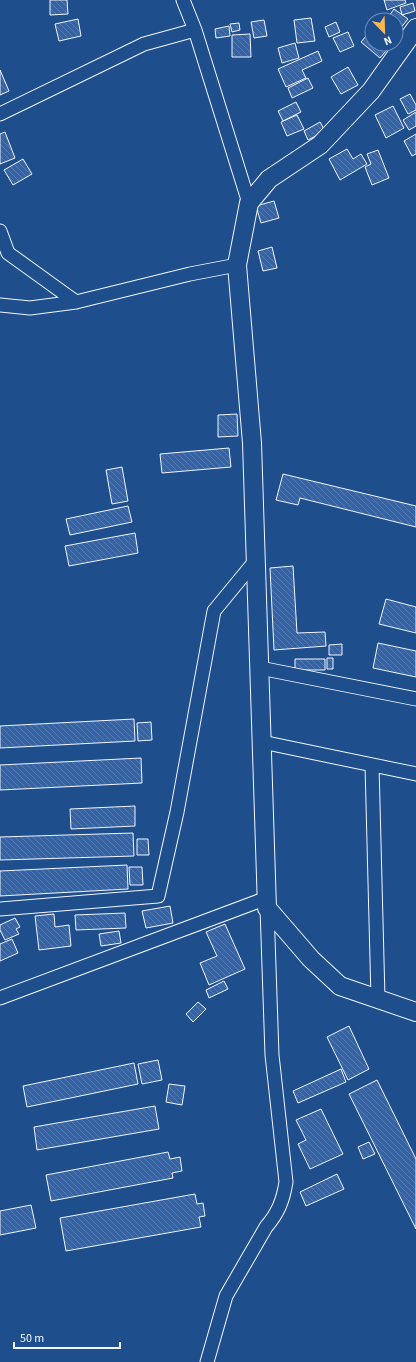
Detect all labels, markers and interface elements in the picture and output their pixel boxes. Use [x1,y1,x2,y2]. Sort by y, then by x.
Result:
north arrow [364,12,404,52]
text: N [381,32,394,49]
scale bar [14,1324,120,1350]
text: 50 m [20,1330,44,1347]

